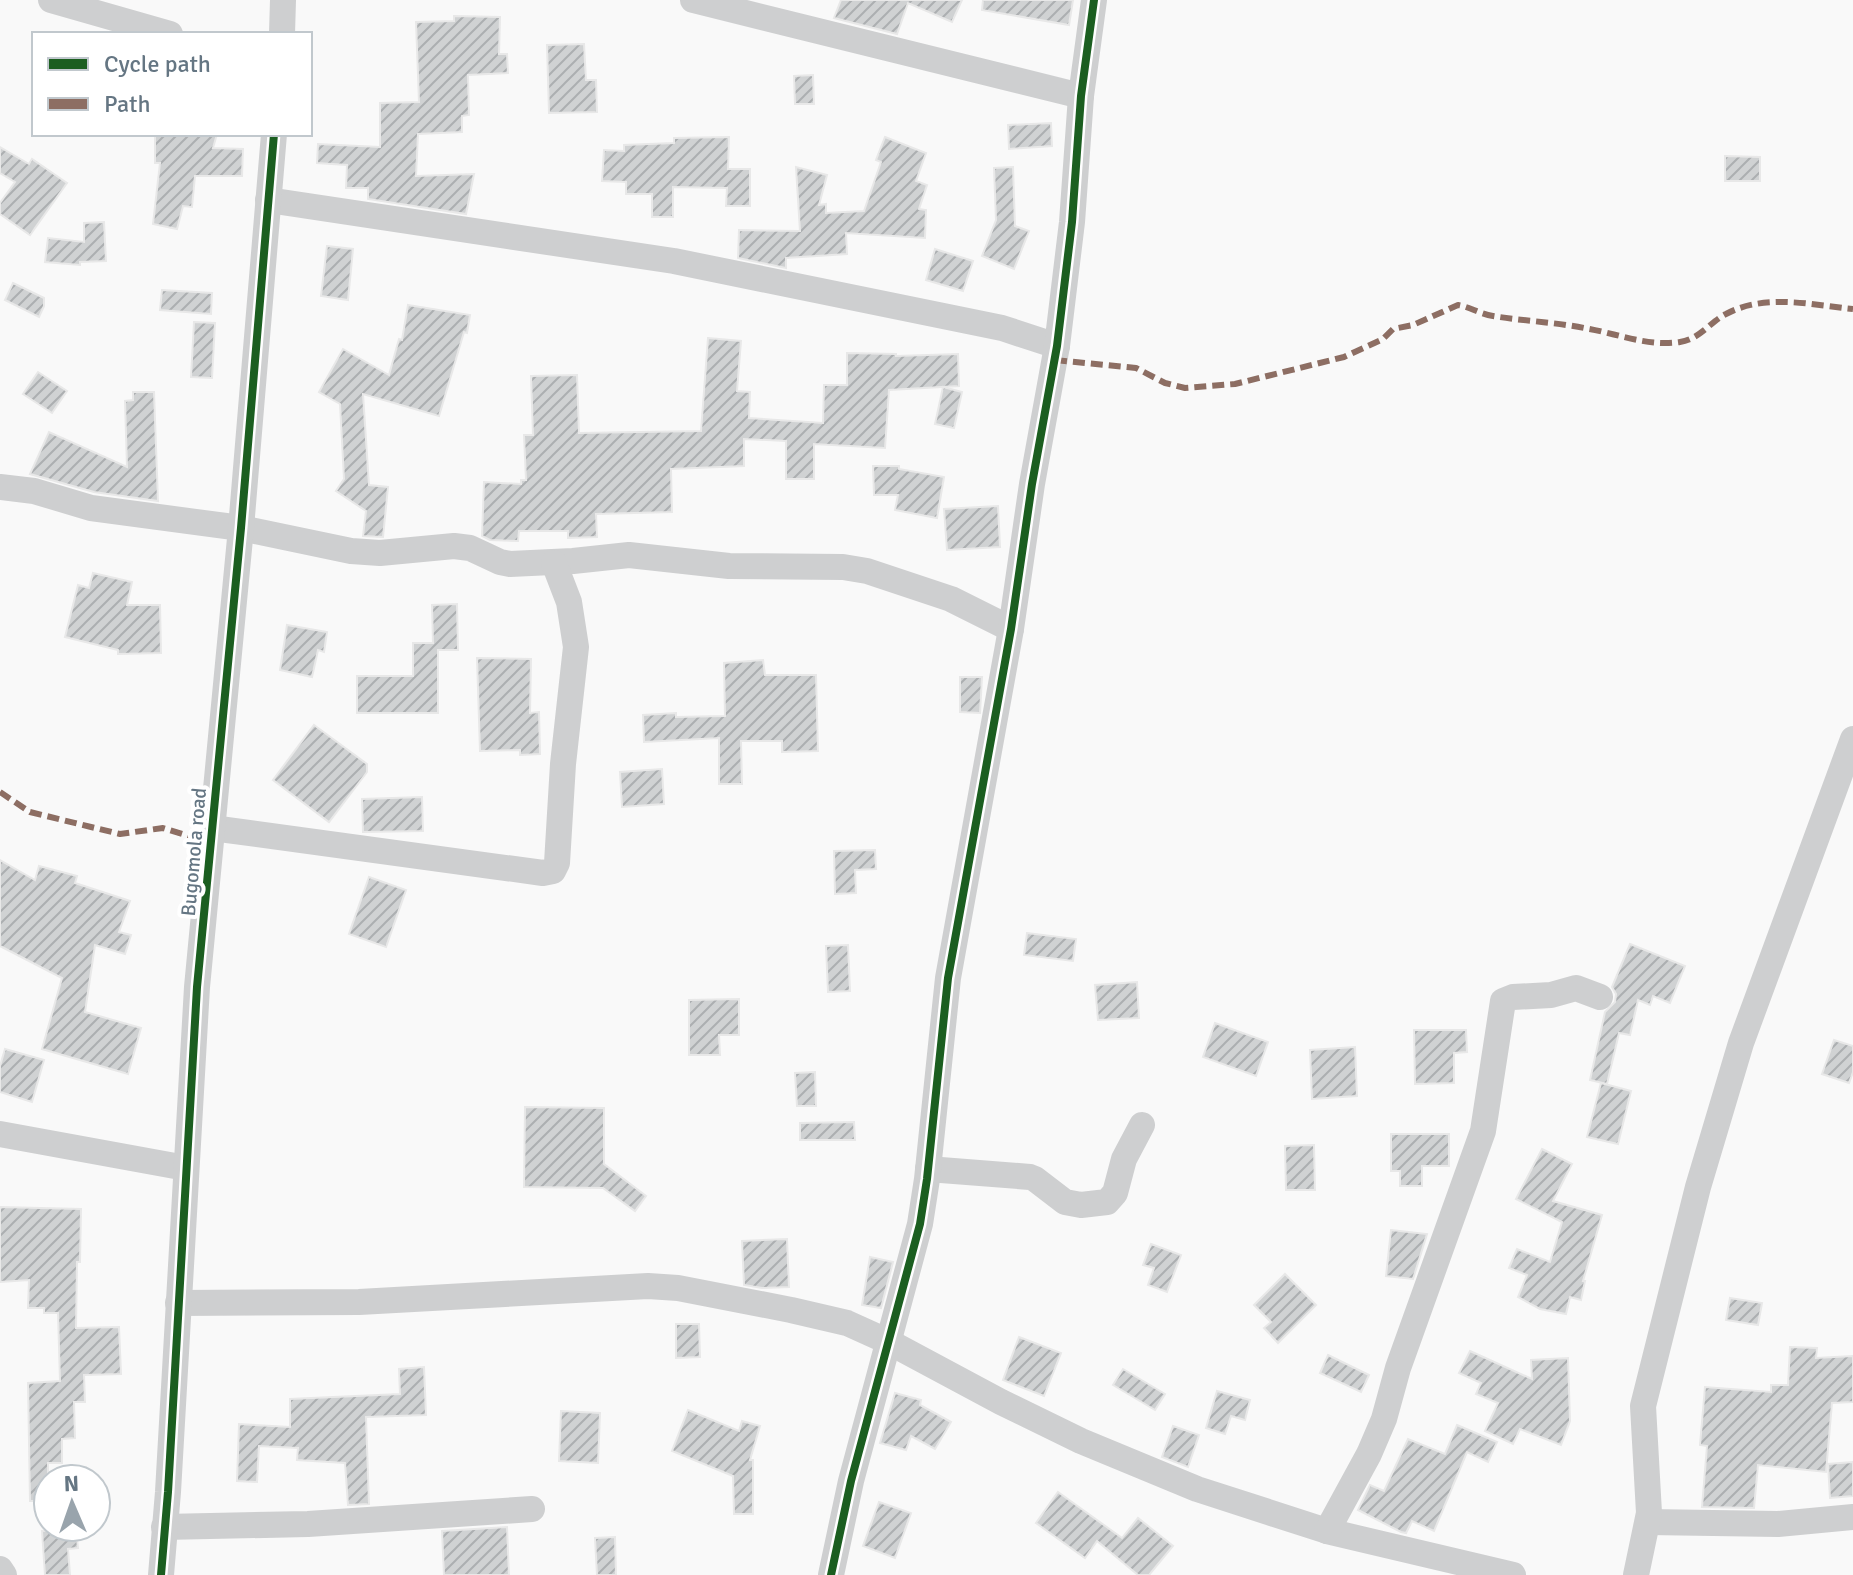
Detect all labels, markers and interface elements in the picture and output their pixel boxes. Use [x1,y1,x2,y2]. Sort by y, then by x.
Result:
legend [32,32,312,136]
text: Cycle path [104,49,211,79]
text: Path [104,89,150,119]
street label: Bugomola road [176,787,212,917]
north arrow [32,1463,112,1543]
text: N [63,1470,79,1497]

